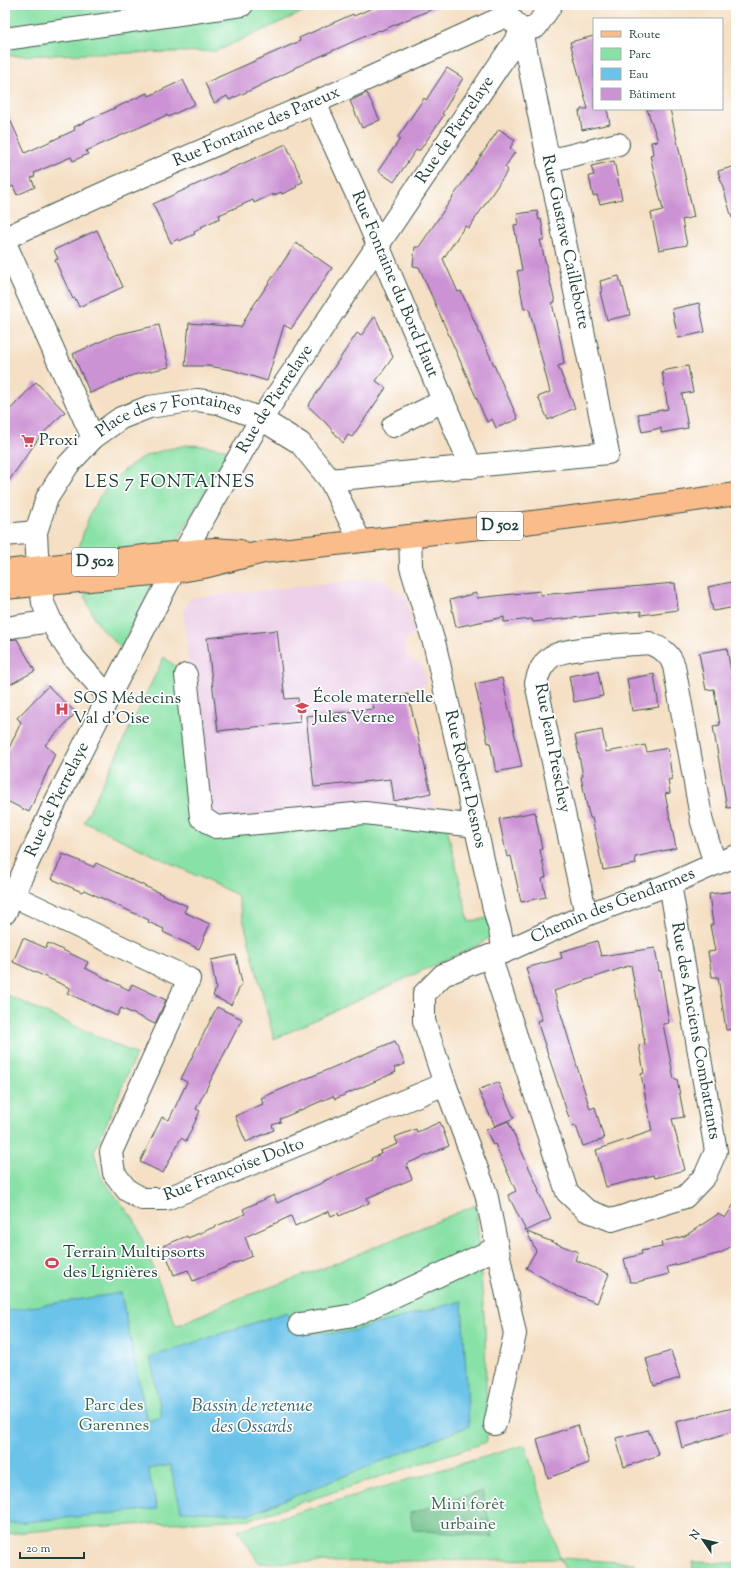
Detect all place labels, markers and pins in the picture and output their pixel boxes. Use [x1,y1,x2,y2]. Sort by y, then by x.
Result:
place label: Proxi [39,429,78,453]
supermarket icon: Proxi [20,433,36,449]
place label: École maternelle Jules Verne [312,686,433,730]
place label: SOS Médecins Val d'Oise [73,687,182,731]
school or university icon: École maternelle Jules Verne [294,700,310,716]
hospital icon: SOS Médecins Val d'Oise [54,701,70,717]
place label: Terrain Multipsorts des Lignières [63,1241,205,1285]
sports icon: Terrain Multipsorts des Lignières [44,1255,60,1271]

